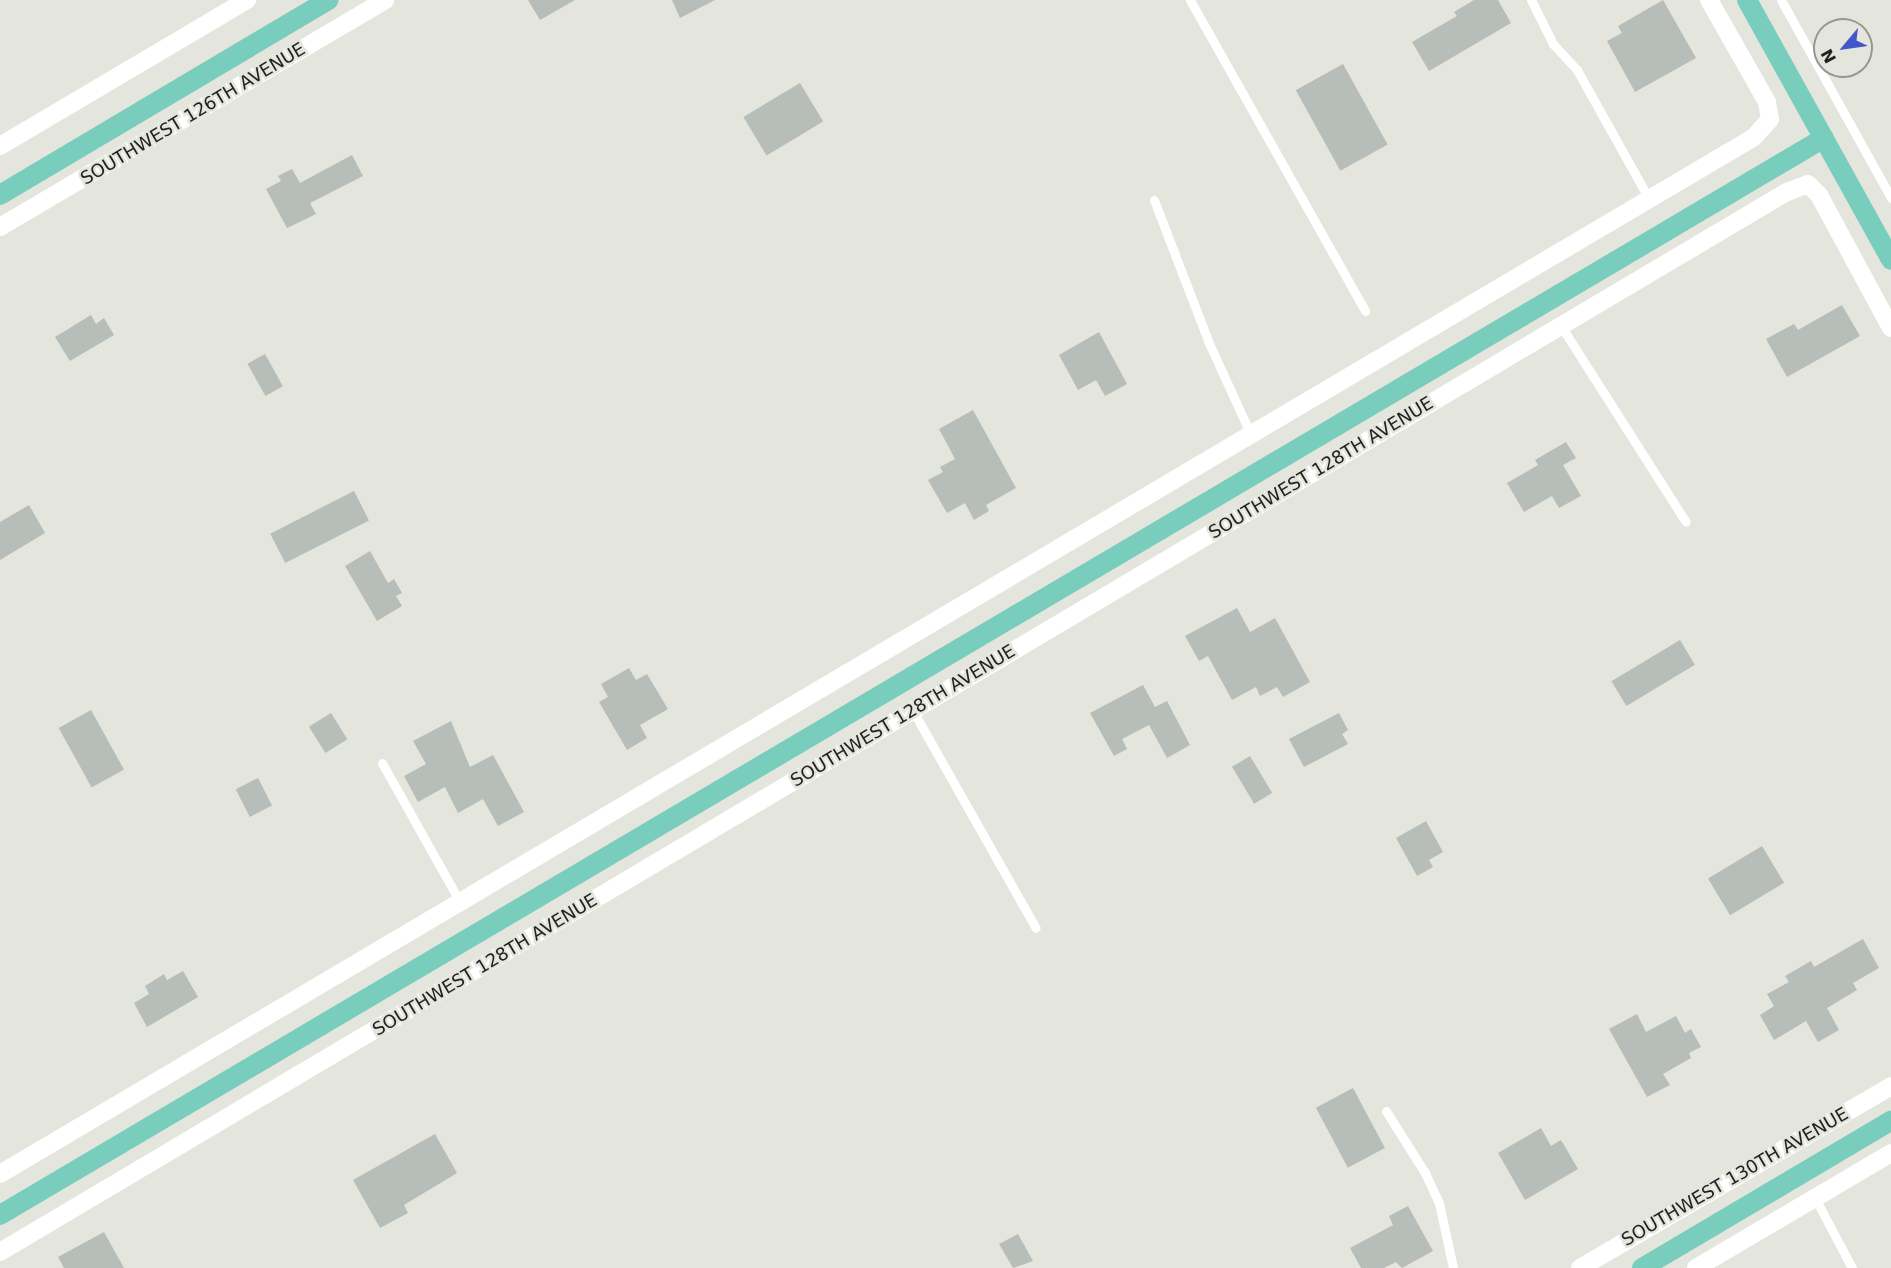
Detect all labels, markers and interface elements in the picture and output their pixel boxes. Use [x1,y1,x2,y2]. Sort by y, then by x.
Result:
north arrow [1813,18,1873,78]
street label: SOUTHWEST 126TH AVENUE [77,38,309,190]
text: N [1817,46,1840,66]
street label: SOUTHWEST 128TH AVENUE [1205,392,1437,544]
street label: SOUTHWEST 128TH AVENUE [787,640,1019,792]
street label: SOUTHWEST 128TH AVENUE [369,889,601,1041]
street label: SOUTHWEST 130TH AVENUE [1618,1103,1852,1251]

